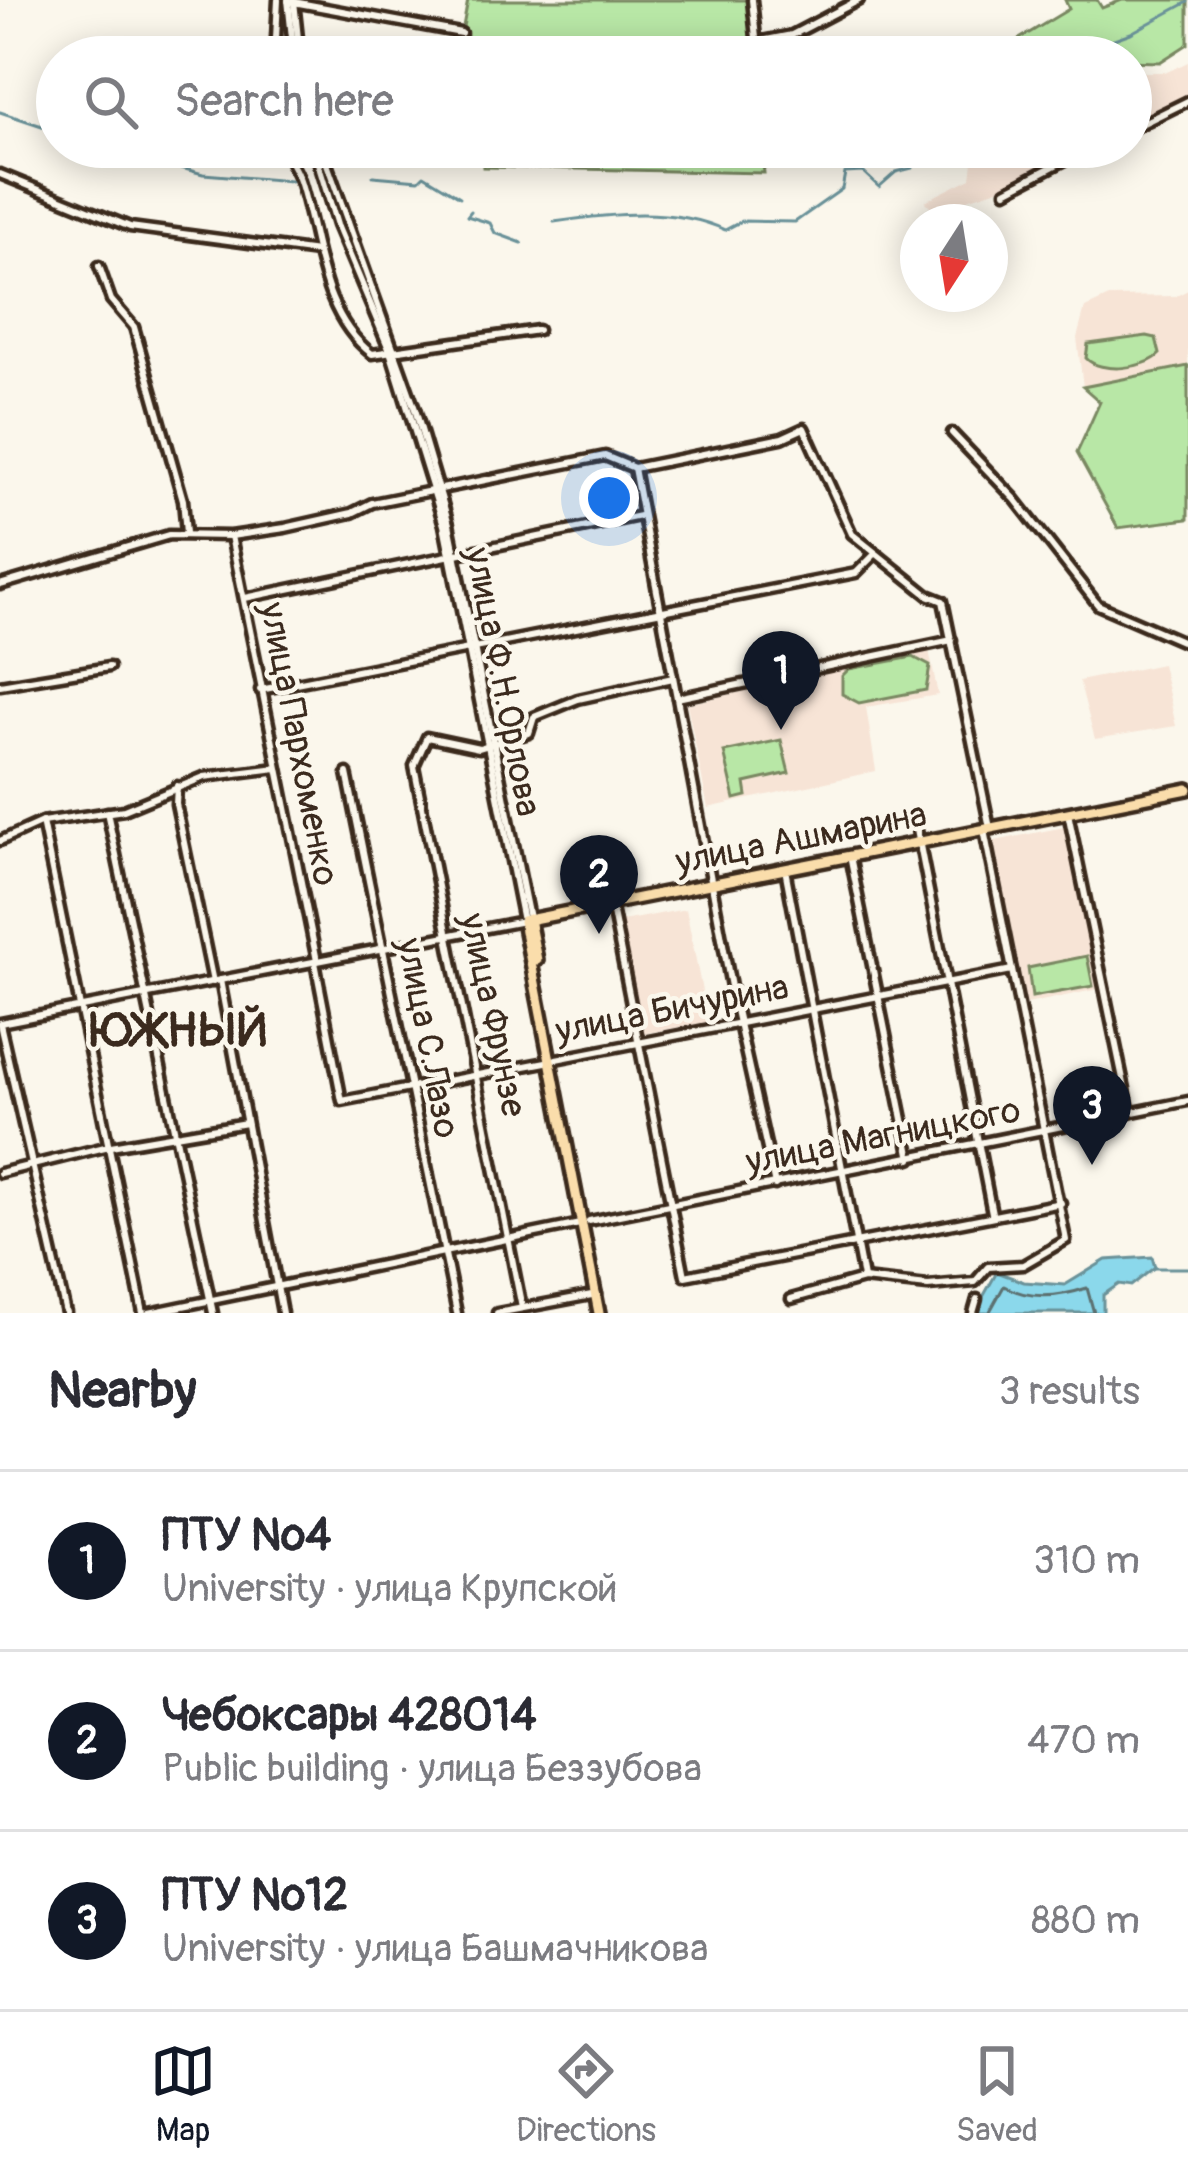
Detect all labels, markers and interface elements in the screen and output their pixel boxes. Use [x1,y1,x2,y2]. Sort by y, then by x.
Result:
search box [36,36,1152,168]
icon: search [78,69,144,135]
text: Search here [174,74,394,130]
north arrow [900,204,1008,312]
your location [579,468,639,528]
street label: улица Ф.Н.Орлова [455,543,551,820]
street label: улица Пархоменко [249,598,349,889]
pin: 1 [742,631,820,730]
street label: улица Ашмарина [671,792,930,885]
pin: 2 [560,835,638,934]
street label: улица Фрунзе [449,908,537,1121]
street label: улица С.Лазо [386,933,469,1142]
street label: улица Бичурина [551,964,792,1054]
district label: ЮЖНЫЙ [90,1001,269,1061]
pin: 3 [1053,1066,1131,1165]
street label: улица Магницкого [741,1087,1024,1185]
text: Nearby [48,1359,196,1423]
text: 3 results [999,1367,1140,1416]
text: ПТУ №4 [162,1508,331,1564]
text: 1 [79,1536,95,1585]
text: 310 m [1033,1536,1140,1585]
text: University · улица Крупской [162,1564,617,1613]
text: Чебоксары 428014 [162,1688,537,1744]
text: 2 [76,1716,98,1765]
text: 470 m [1027,1716,1140,1765]
text: Public building · улица Беззубова [162,1744,702,1793]
text: ПТУ №12 [162,1868,348,1924]
text: 3 [76,1896,98,1945]
text: 880 m [1031,1896,1140,1945]
text: University · улица Башмачникова [162,1924,708,1973]
tab: Map [150,2038,216,2151]
tab: Directions [516,2038,656,2151]
tab: Saved [956,2038,1038,2151]

